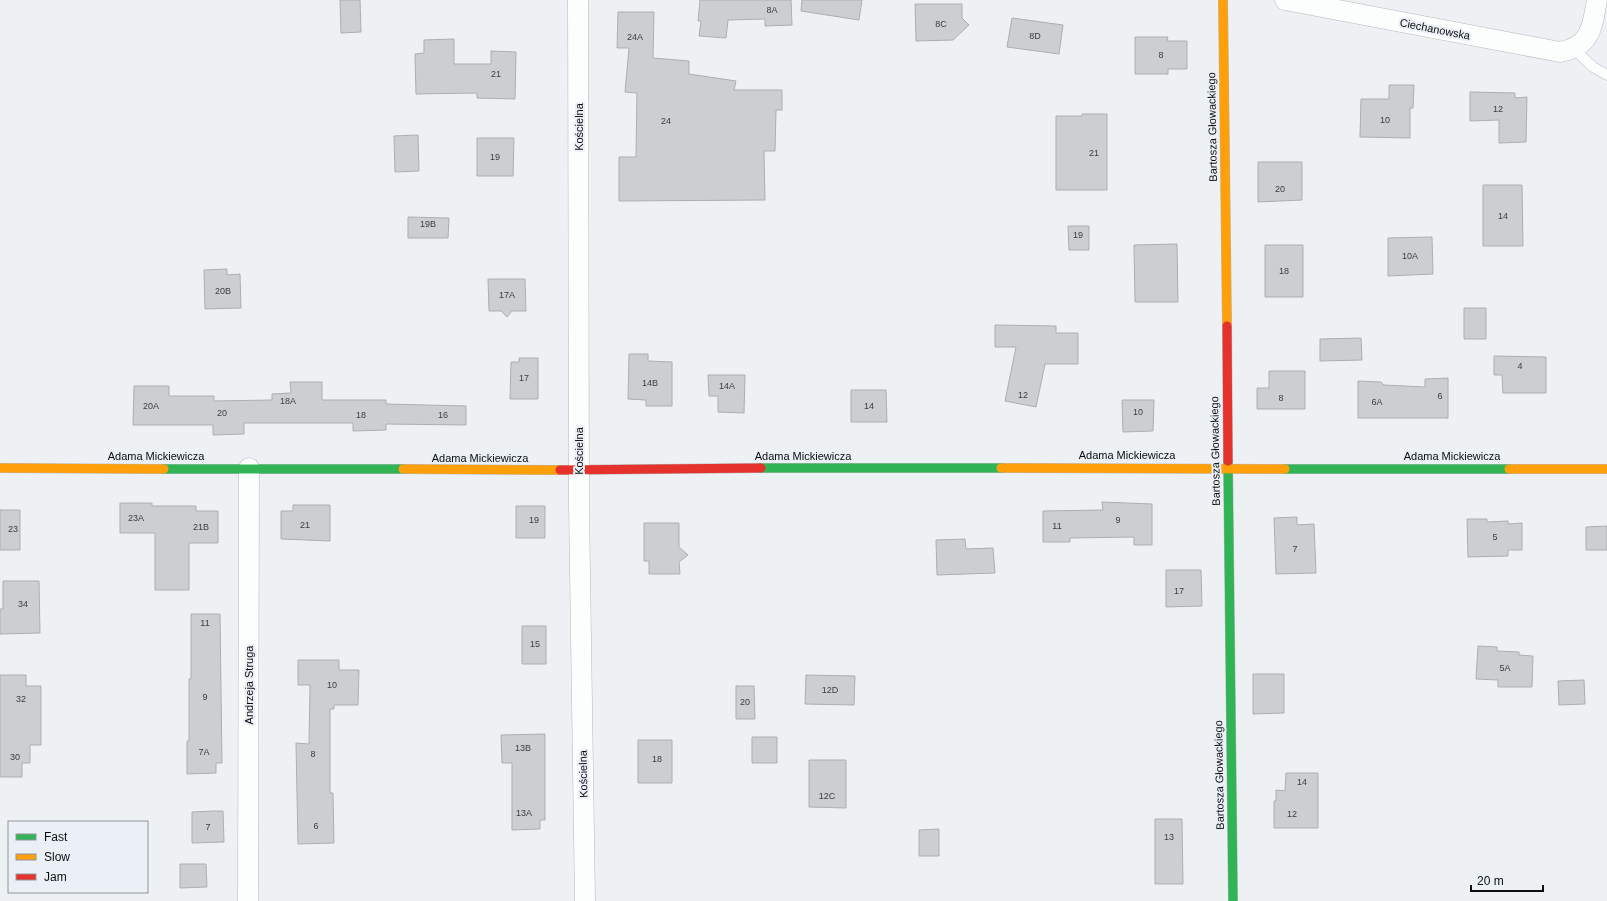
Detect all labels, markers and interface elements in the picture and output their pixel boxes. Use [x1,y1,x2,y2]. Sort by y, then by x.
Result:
house number: 8A [766,5,778,15]
street label: Ciechanowska [1399,16,1472,42]
house number: 8C [935,19,947,29]
house number: 8D [1029,31,1041,41]
house number: 24A [627,32,643,42]
house number: 8 [1158,50,1164,60]
house number: 21 [491,69,501,79]
street label: Bartosza Głowackiego [1205,72,1219,182]
street label: Kościelna [573,102,585,151]
house number: 12 [1493,104,1503,114]
house number: 10 [1380,115,1390,125]
house number: 24 [661,116,671,126]
house number: 21 [1089,148,1099,158]
house number: 19 [490,152,500,162]
house number: 20 [1275,184,1285,194]
house number: 14 [1498,211,1508,221]
house number: 19B [420,219,436,229]
house number: 19 [1073,230,1083,240]
house number: 10A [1402,251,1418,261]
house number: 18 [1279,266,1289,276]
house number: 20B [215,286,231,296]
house number: 17A [499,290,515,300]
house number: 4 [1517,361,1523,371]
house number: 17 [519,373,529,383]
house number: 14B [642,378,658,388]
house number: 14A [719,381,735,391]
house number: 12 [1018,390,1028,400]
house number: 6 [1437,391,1443,401]
house number: 8 [1278,393,1284,403]
house number: 18A [280,396,296,406]
street label: Bartosza Głowackiego [1208,396,1222,506]
house number: 6A [1371,397,1383,407]
house number: 20A [143,401,159,411]
house number: 14 [864,401,874,411]
house number: 10 [1133,407,1143,417]
house number: 20 [217,408,227,418]
house number: 18 [356,410,366,420]
house number: 16 [438,410,448,420]
street label: Kościelna [573,426,585,475]
street label: Adama Mickiewicza [1079,449,1176,461]
street label: Adama Mickiewicza [108,450,205,462]
street label: Adama Mickiewicza [755,450,852,462]
street label: Adama Mickiewicza [1404,450,1501,462]
street label: Adama Mickiewicza [432,452,529,464]
house number: 23A [128,513,144,523]
house number: 19 [529,515,539,525]
house number: 9 [1115,515,1121,525]
house number: 21 [300,520,310,530]
house number: 11 [1052,521,1062,531]
house number: 21B [193,522,209,532]
house number: 23 [8,524,18,534]
house number: 5 [1492,532,1498,542]
house number: 7 [1292,544,1298,554]
house number: 17 [1174,586,1184,596]
house number: 34 [18,599,28,609]
house number: 11 [200,618,210,628]
house number: 15 [530,639,540,649]
street label: Andrzeja Struga [243,645,255,724]
house number: 5A [1499,663,1511,673]
house number: 10 [327,680,337,690]
house number: 12D [822,685,839,695]
house number: 9 [202,692,208,702]
house number: 32 [16,694,26,704]
house number: 20 [740,697,750,707]
street label: Bartosza Głowackiego [1212,720,1226,830]
house number: 13B [515,743,531,753]
house number: 7A [198,747,210,757]
house number: 8 [310,749,316,759]
street label: Kościelna [577,749,589,798]
house number: 30 [10,752,20,762]
house number: 18 [652,754,662,764]
house number: 14 [1297,777,1307,787]
house number: 12C [819,791,836,801]
house number: 13A [516,808,532,818]
house number: 12 [1287,809,1297,819]
legend [8,821,148,893]
house number: 6 [313,821,319,831]
house number: 7 [205,822,211,832]
text: Fast [44,830,68,844]
house number: 13 [1164,832,1174,842]
text: Slow [44,850,70,864]
scale bar [1471,867,1543,893]
text: Jam [44,870,67,884]
text: 20 m [1477,874,1504,888]

